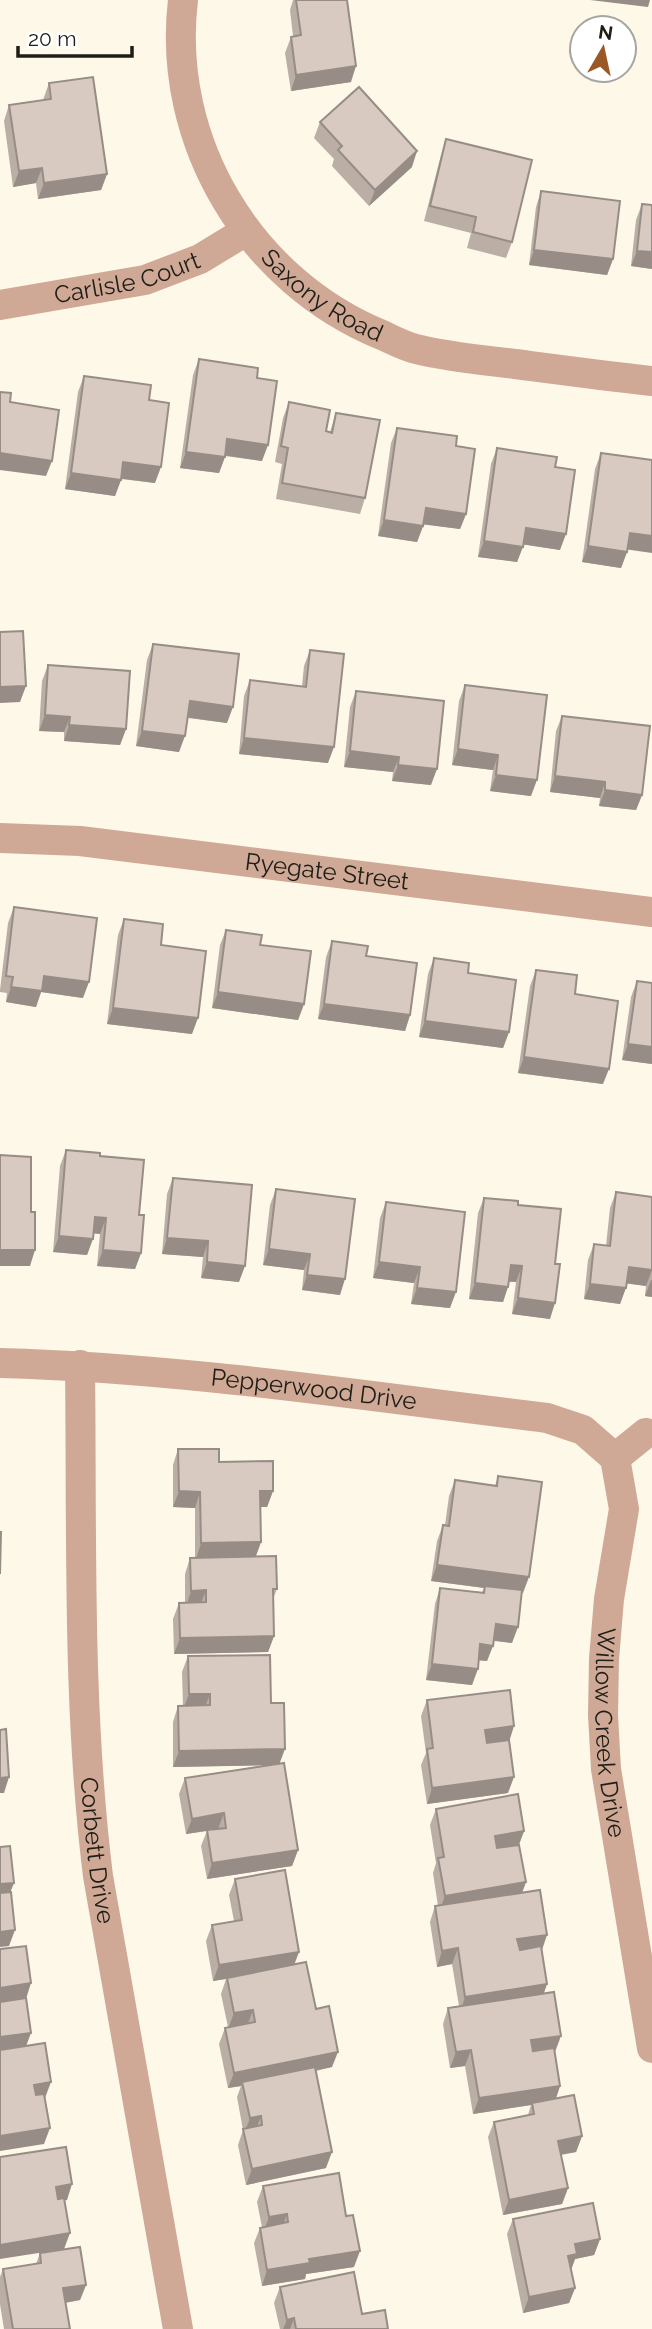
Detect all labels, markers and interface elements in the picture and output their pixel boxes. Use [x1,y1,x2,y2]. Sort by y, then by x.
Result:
scale bar [18,14,131,58]
north arrow [568,14,638,84]
text: N [597,20,615,44]
text: 20 m [28,26,76,51]
street label: Saxony Road [255,243,388,348]
street label: Carlisle Court [52,245,204,309]
street label: Ryegate Street [244,847,411,896]
street label: Pepperwood Drive [210,1362,418,1415]
street label: Willow Creek Drive [589,1626,632,1840]
street label: Corbett Drive [74,1776,121,1926]

